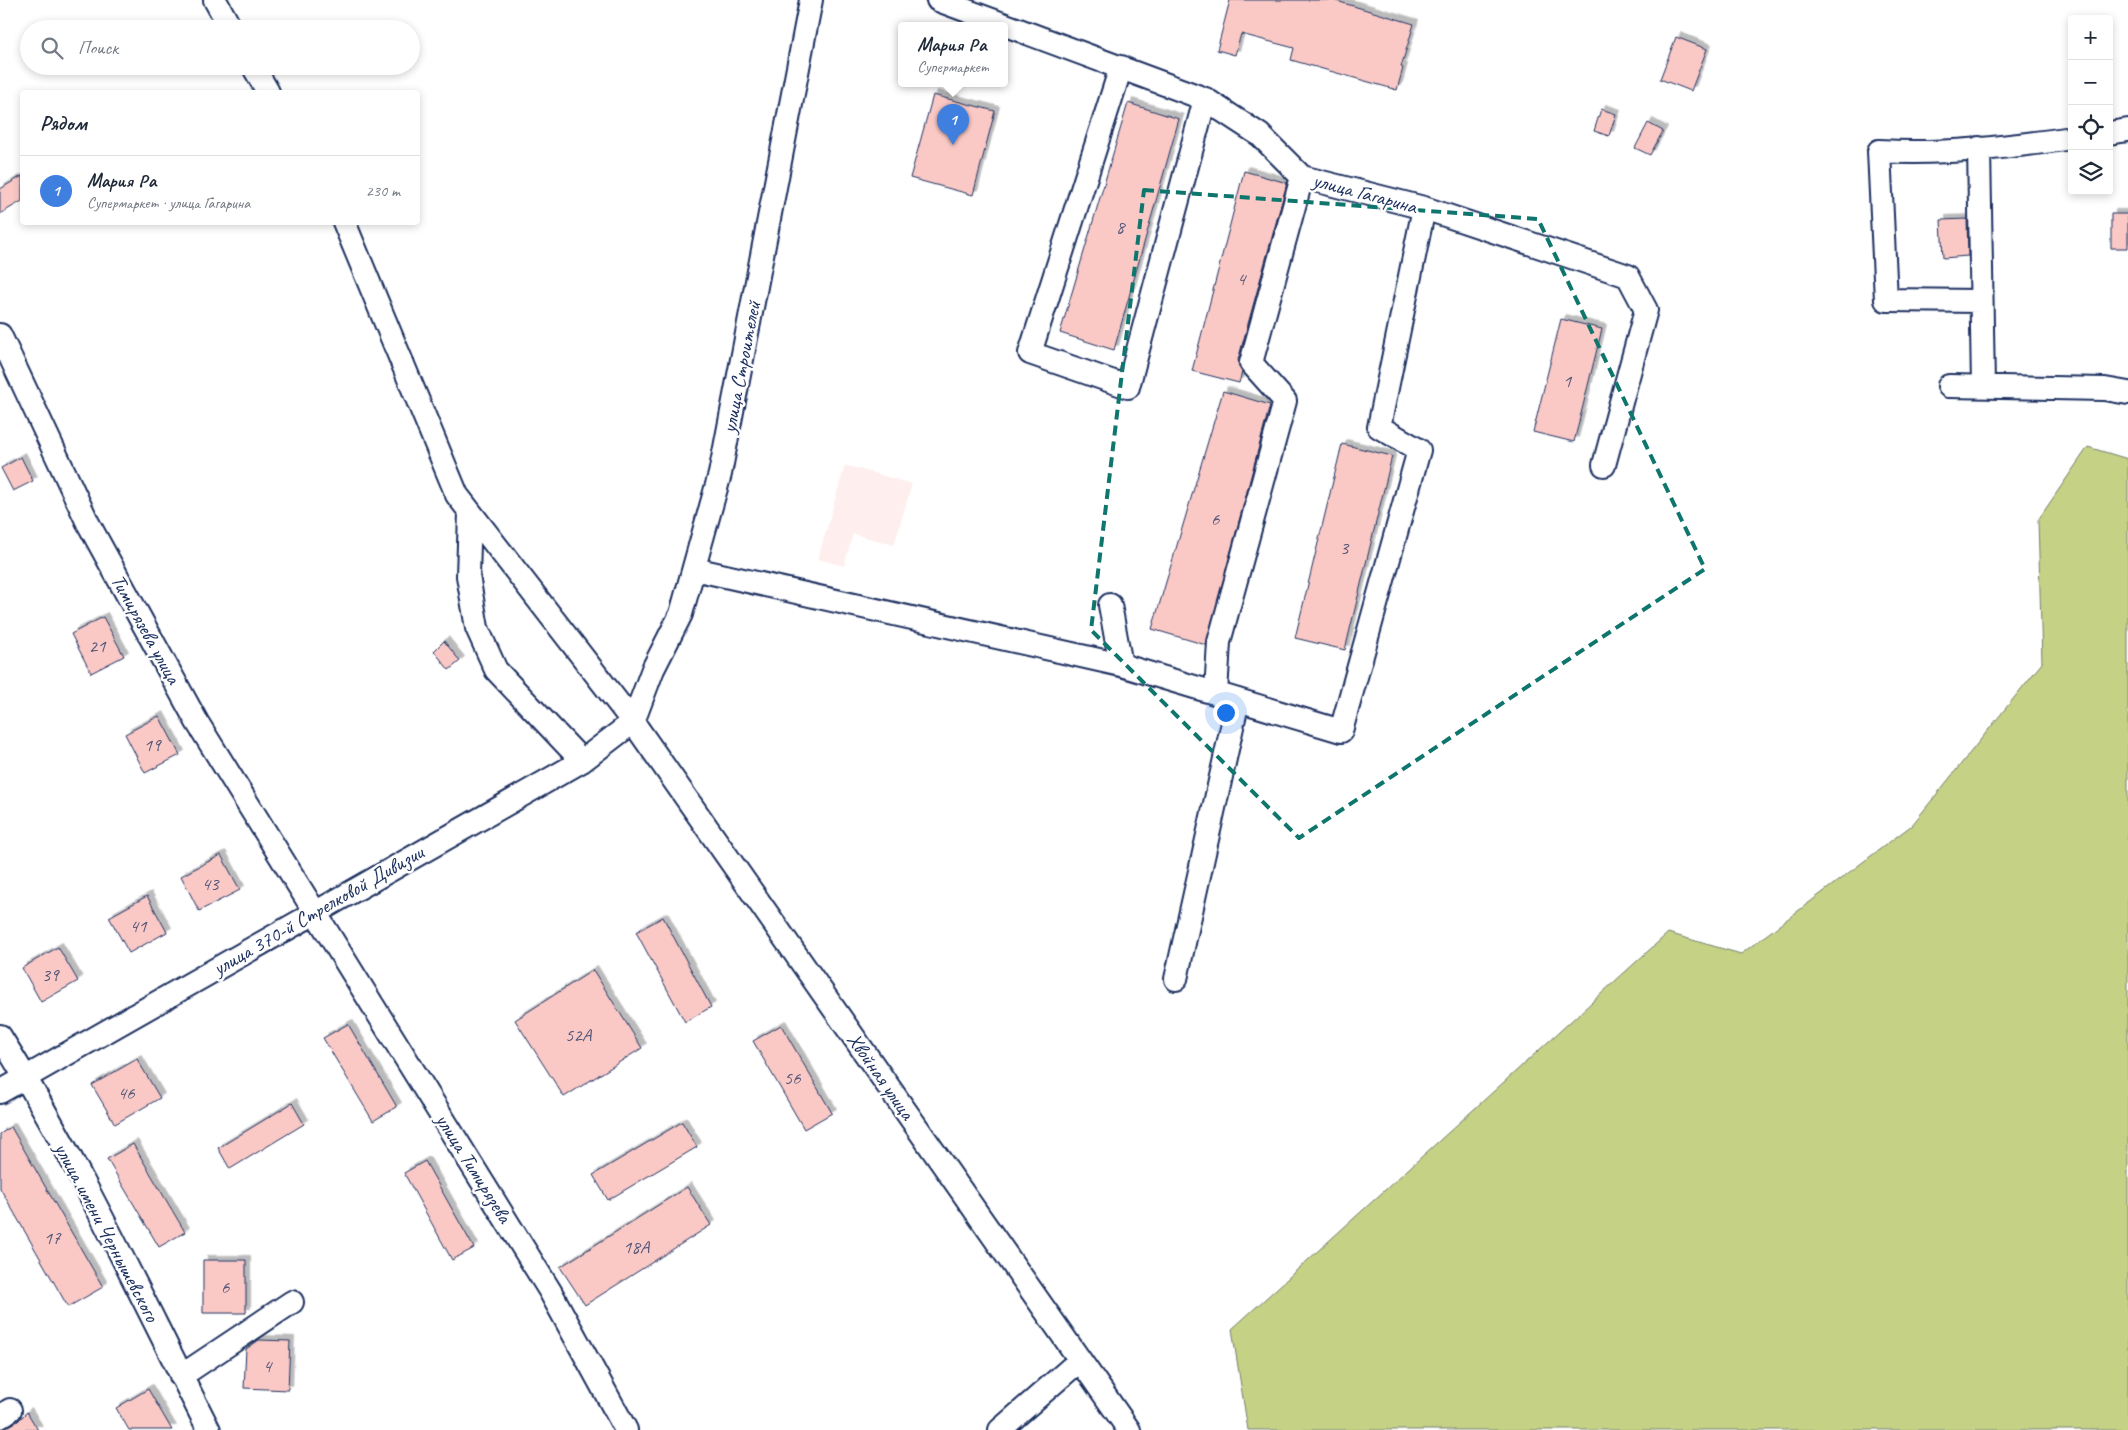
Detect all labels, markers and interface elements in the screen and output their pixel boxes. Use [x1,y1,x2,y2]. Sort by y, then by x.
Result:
map controls [2068,15,2113,195]
button: + [2068,15,2113,60]
search box [20,20,420,75]
popup [898,22,1008,87]
text: Мария Ра [917,33,986,57]
icon: search [38,34,66,62]
text: Поиск [78,36,118,60]
text: Супермаркет [917,57,989,77]
button: − [2068,60,2113,105]
pin: 1 [937,104,969,145]
button: locate [2068,105,2113,150]
text: Рядом [40,110,87,136]
button: layers [2068,150,2113,195]
street label: улица Гагарина [1308,166,1421,220]
text: Мария Ра [87,169,156,193]
text: 1 [52,181,60,201]
text: 230 m [366,181,400,201]
text: Супермаркет · улица Гагарина [87,193,250,213]
house number: 8 [1116,215,1127,239]
house number: 4 [1237,267,1248,291]
street label: улица Строителей [715,298,767,437]
house number: 1 [1563,369,1573,393]
house number: 6 [1211,507,1221,531]
house number: 3 [1340,536,1350,560]
street label: Тимирязева улица [105,570,188,690]
house number: 21 [88,634,107,658]
your location [1213,700,1239,726]
house number: 19 [143,733,162,757]
street label: улица 370-й Стрелковой Дивизии [206,838,429,982]
house number: 43 [201,872,220,896]
house number: 41 [129,914,148,938]
house number: 39 [41,963,60,987]
house number: 52А [565,1023,593,1047]
street label: Хвойная улица [842,1028,921,1126]
house number: 56 [783,1066,802,1090]
house number: 46 [117,1081,136,1105]
street label: улица Тимирязева [429,1107,519,1229]
street label: улица имени Чернышевского [48,1136,166,1327]
house number: 17 [43,1226,62,1250]
house number: 18А [623,1235,651,1259]
house number: 6 [221,1275,231,1299]
house number: 4 [263,1354,274,1378]

